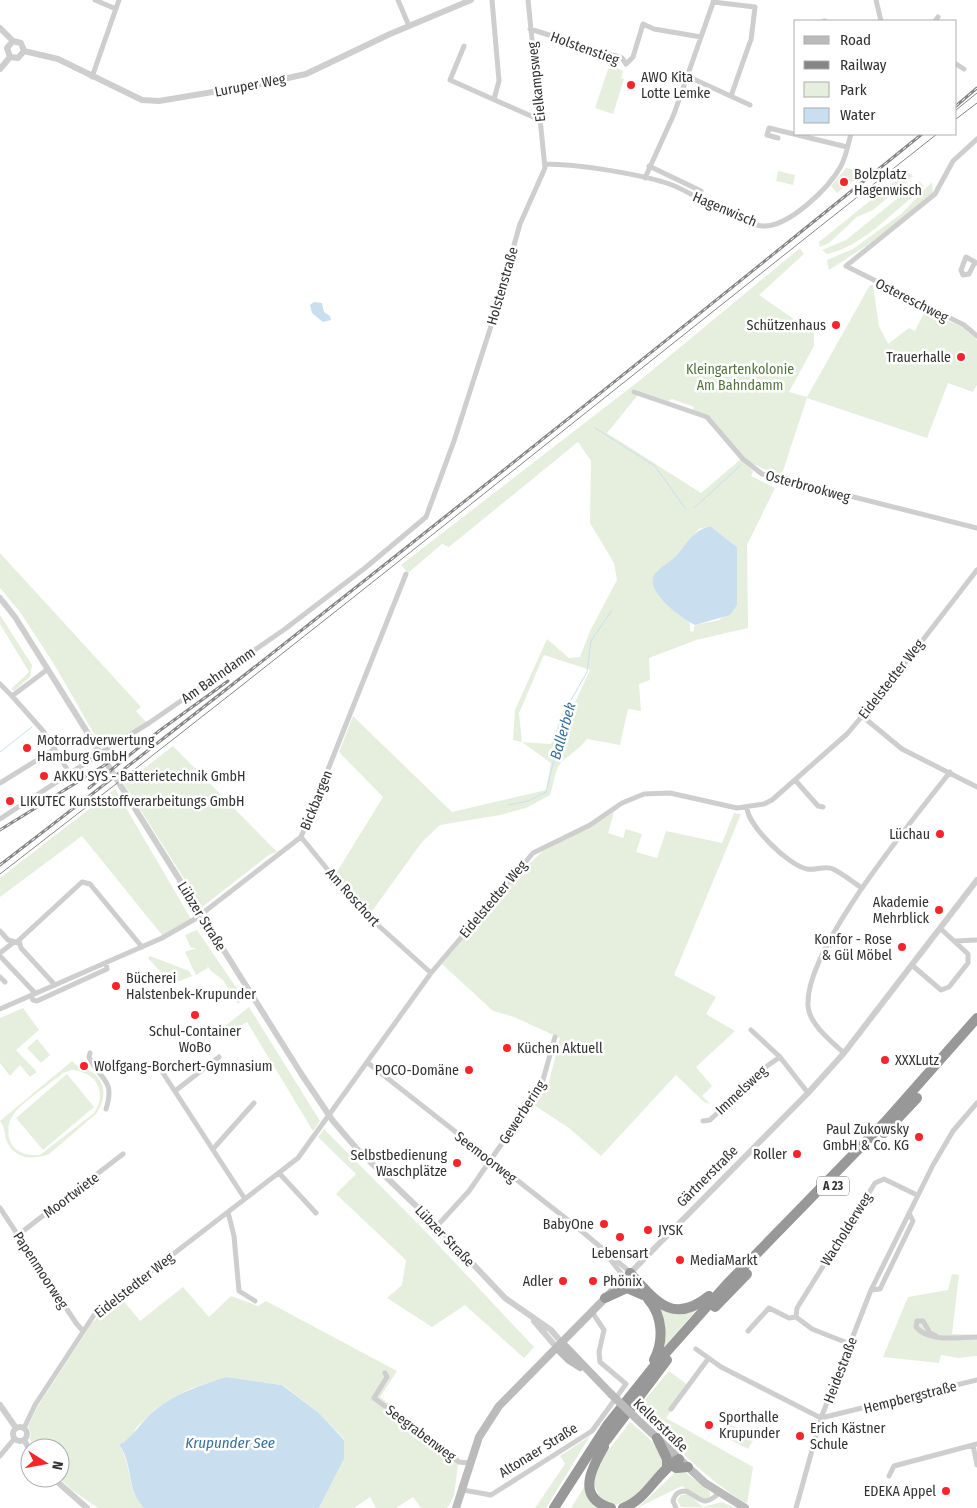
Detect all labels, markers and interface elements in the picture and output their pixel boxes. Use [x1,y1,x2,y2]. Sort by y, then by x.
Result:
legend [794,20,957,135]
street label: Holstenstieg [548,28,622,69]
text: Road [840,31,871,49]
street label: Eielkampsweg [524,41,549,123]
text: Railway [840,56,887,74]
place label: AWO Kita Lotte Lemke [641,69,710,102]
street label: Luruper Weg [213,70,287,101]
marker: AWO Kita Lotte Lemke [625,79,637,91]
text: Park [840,81,867,99]
text: Water [840,106,876,124]
place label: Bolzplatz Hagenwisch [854,166,922,199]
marker: Bolzplatz Hagenwisch [838,176,850,188]
street label: Hagenwisch [690,188,759,231]
street label: Holstenstraße [483,245,522,327]
street label: Ostereschweg [873,275,951,326]
place label: Schützenhaus [747,317,826,334]
marker: Schützenhaus [830,319,842,331]
place label: Trauerhalle [886,349,951,366]
marker: Trauerhalle [955,351,967,363]
park label: Kleingartenkolonie Am Bahndamm [686,361,794,394]
street label: Osterbrookweg [764,467,852,506]
street label: Eidelstedter Weg [855,636,928,722]
street label: Am Bahndamm [178,644,259,707]
water label: Ballerbek [546,700,580,762]
place label: Motorradverwertung Hamburg GmbH [37,732,155,765]
marker: Motorradverwertung Hamburg GmbH [21,742,33,754]
place label: AKKU SYS - Batterietechnik GmbH [54,768,245,785]
street label: Bickbargen [297,768,336,833]
marker: AKKU SYS - Batterietechnik GmbH [38,770,50,782]
place label: LIKUTEC Kunststoffverarbeitungs GmbH [20,793,244,810]
marker: LIKUTEC Kunststoffverarbeitungs GmbH [4,795,16,807]
place label: Lüchau [889,826,930,843]
marker: Lüchau [934,828,946,840]
street label: Eidelstedter Weg [456,857,531,942]
street label: Am Roschort [322,865,383,930]
street label: Lübzer Straße [174,879,230,954]
place label: Akademie Mehrblick [873,894,929,927]
marker: Akademie Mehrblick [933,904,945,916]
place label: Konfor - Rose & Gül Möbel [814,931,892,964]
marker: Konfor - Rose & Gül Möbel [896,941,908,953]
place label: Bücherei Halstenbek-Krupunder [126,970,256,1003]
marker: Bücherei Halstenbek-Krupunder [110,980,122,992]
marker: Schul-Container WoBo [189,1009,201,1021]
place label: Schul-Container WoBo [149,1023,241,1056]
place label: Küchen Aktuell [517,1040,603,1057]
marker: Küchen Aktuell [501,1042,513,1054]
place label: XXXLutz [895,1052,939,1069]
marker: XXXLutz [879,1054,891,1066]
place label: Wolfgang-Borchert-Gymnasium [94,1058,273,1075]
marker: Wolfgang-Borchert-Gymnasium [78,1060,90,1072]
place label: POCO-Domäne [375,1062,459,1079]
street label: Immelsweg [712,1062,771,1119]
marker: POCO-Domäne [463,1064,475,1076]
street label: Gewerbering [496,1077,550,1147]
place label: Paul Zukowsky GmbH & Co. KG [823,1121,910,1154]
street label: Seemoorweg [451,1128,520,1187]
marker: Paul Zukowsky GmbH & Co. KG [913,1131,925,1143]
street label: Gärtnerstraße [673,1142,742,1211]
place label: Roller [753,1146,787,1163]
place label: Selbstbedienung Waschplätze [350,1147,447,1180]
marker: Roller [791,1148,803,1160]
marker: Selbstbedienung Waschplätze [451,1157,463,1169]
street label: Moortwiete [40,1169,102,1222]
road number: A 23 [817,1176,849,1196]
street label: Wacholderweg [817,1189,876,1269]
street label: Lübzer Straße [411,1202,478,1271]
place label: BabyOne [543,1216,594,1233]
marker: BabyOne [598,1218,610,1230]
place label: JYSK [658,1222,683,1239]
marker: JYSK [642,1224,654,1236]
street label: Papenmoorweg [9,1229,72,1312]
marker: Lebensart [614,1231,626,1243]
place label: Lebensart [592,1245,649,1262]
street label: Eidelstedter Weg [91,1249,178,1322]
place label: MediaMarkt [690,1252,758,1269]
marker: MediaMarkt [674,1254,686,1266]
place label: Adler [523,1273,553,1290]
place label: Phönix [603,1273,643,1290]
marker: Adler [557,1275,569,1287]
marker: Phönix [587,1275,599,1287]
street label: Heidestraße [820,1335,861,1406]
street label: Hempbergstraße [862,1378,959,1417]
street label: Kellerstraße [630,1395,692,1456]
street label: Seegrabenweg [382,1402,459,1465]
place label: Sporthalle Krupunder [719,1409,780,1442]
street label: Altonaer Straße [496,1419,581,1481]
marker: Sporthalle Krupunder [703,1419,715,1431]
place label: Erich Kästner Schule [810,1420,885,1453]
marker: Erich Kästner Schule [794,1430,806,1442]
water label: Krupunder See [185,1434,275,1452]
north arrow [20,1438,70,1488]
text: N [48,1460,66,1471]
place label: EDEKA Appel [864,1483,936,1500]
marker: EDEKA Appel [940,1485,952,1497]

